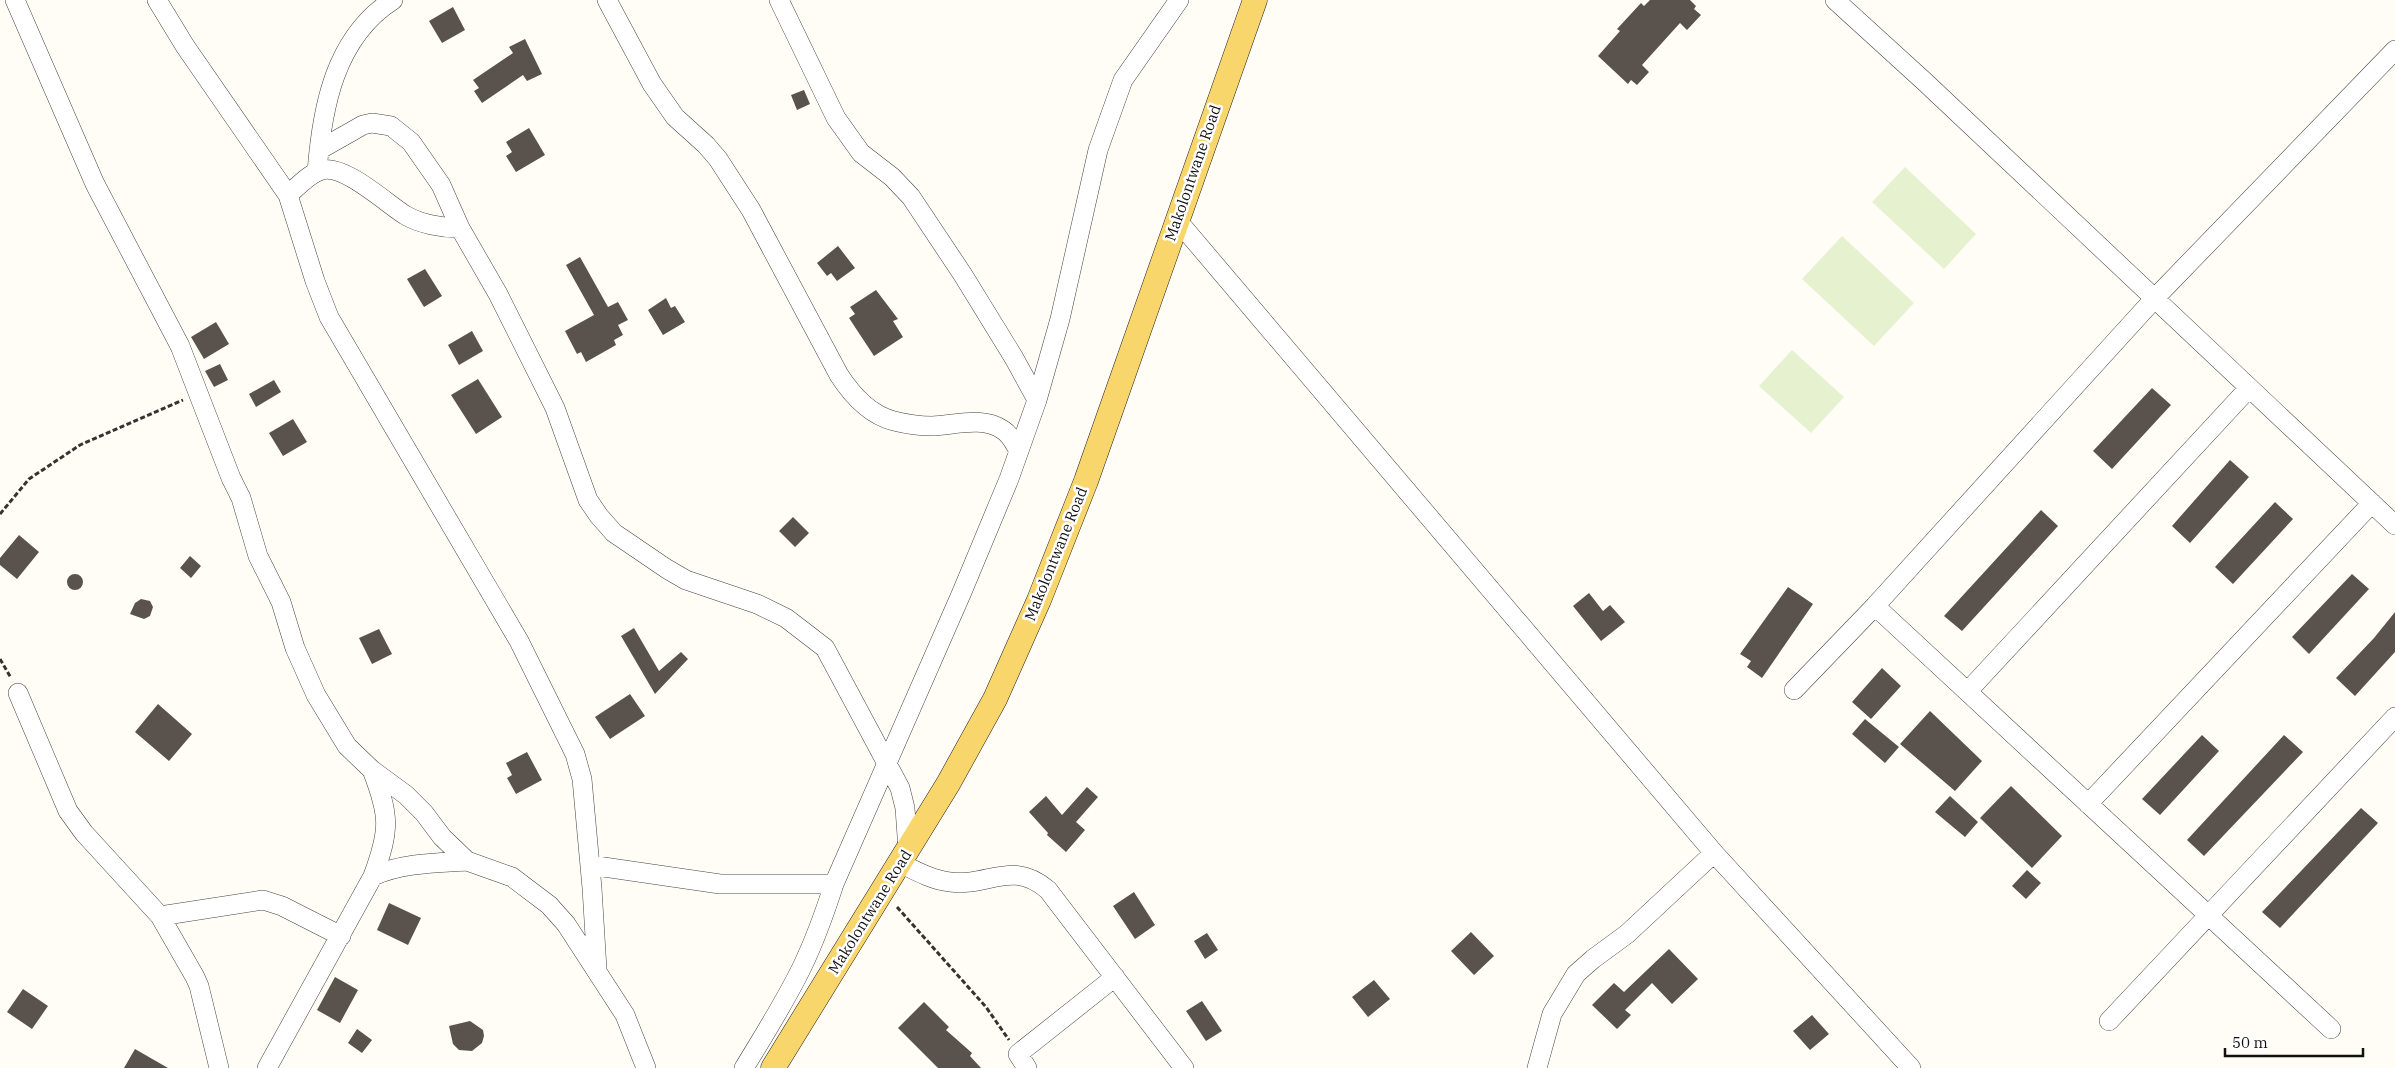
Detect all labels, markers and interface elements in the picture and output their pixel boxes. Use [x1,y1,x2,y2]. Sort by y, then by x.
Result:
street label: Makolontwane Road [1160,102,1225,243]
street label: Makolontwane Road [1020,484,1091,624]
street label: Makolontwane Road [824,846,915,977]
scale bar [2225,1026,2362,1058]
text: 50 m [2232,1033,2268,1052]

